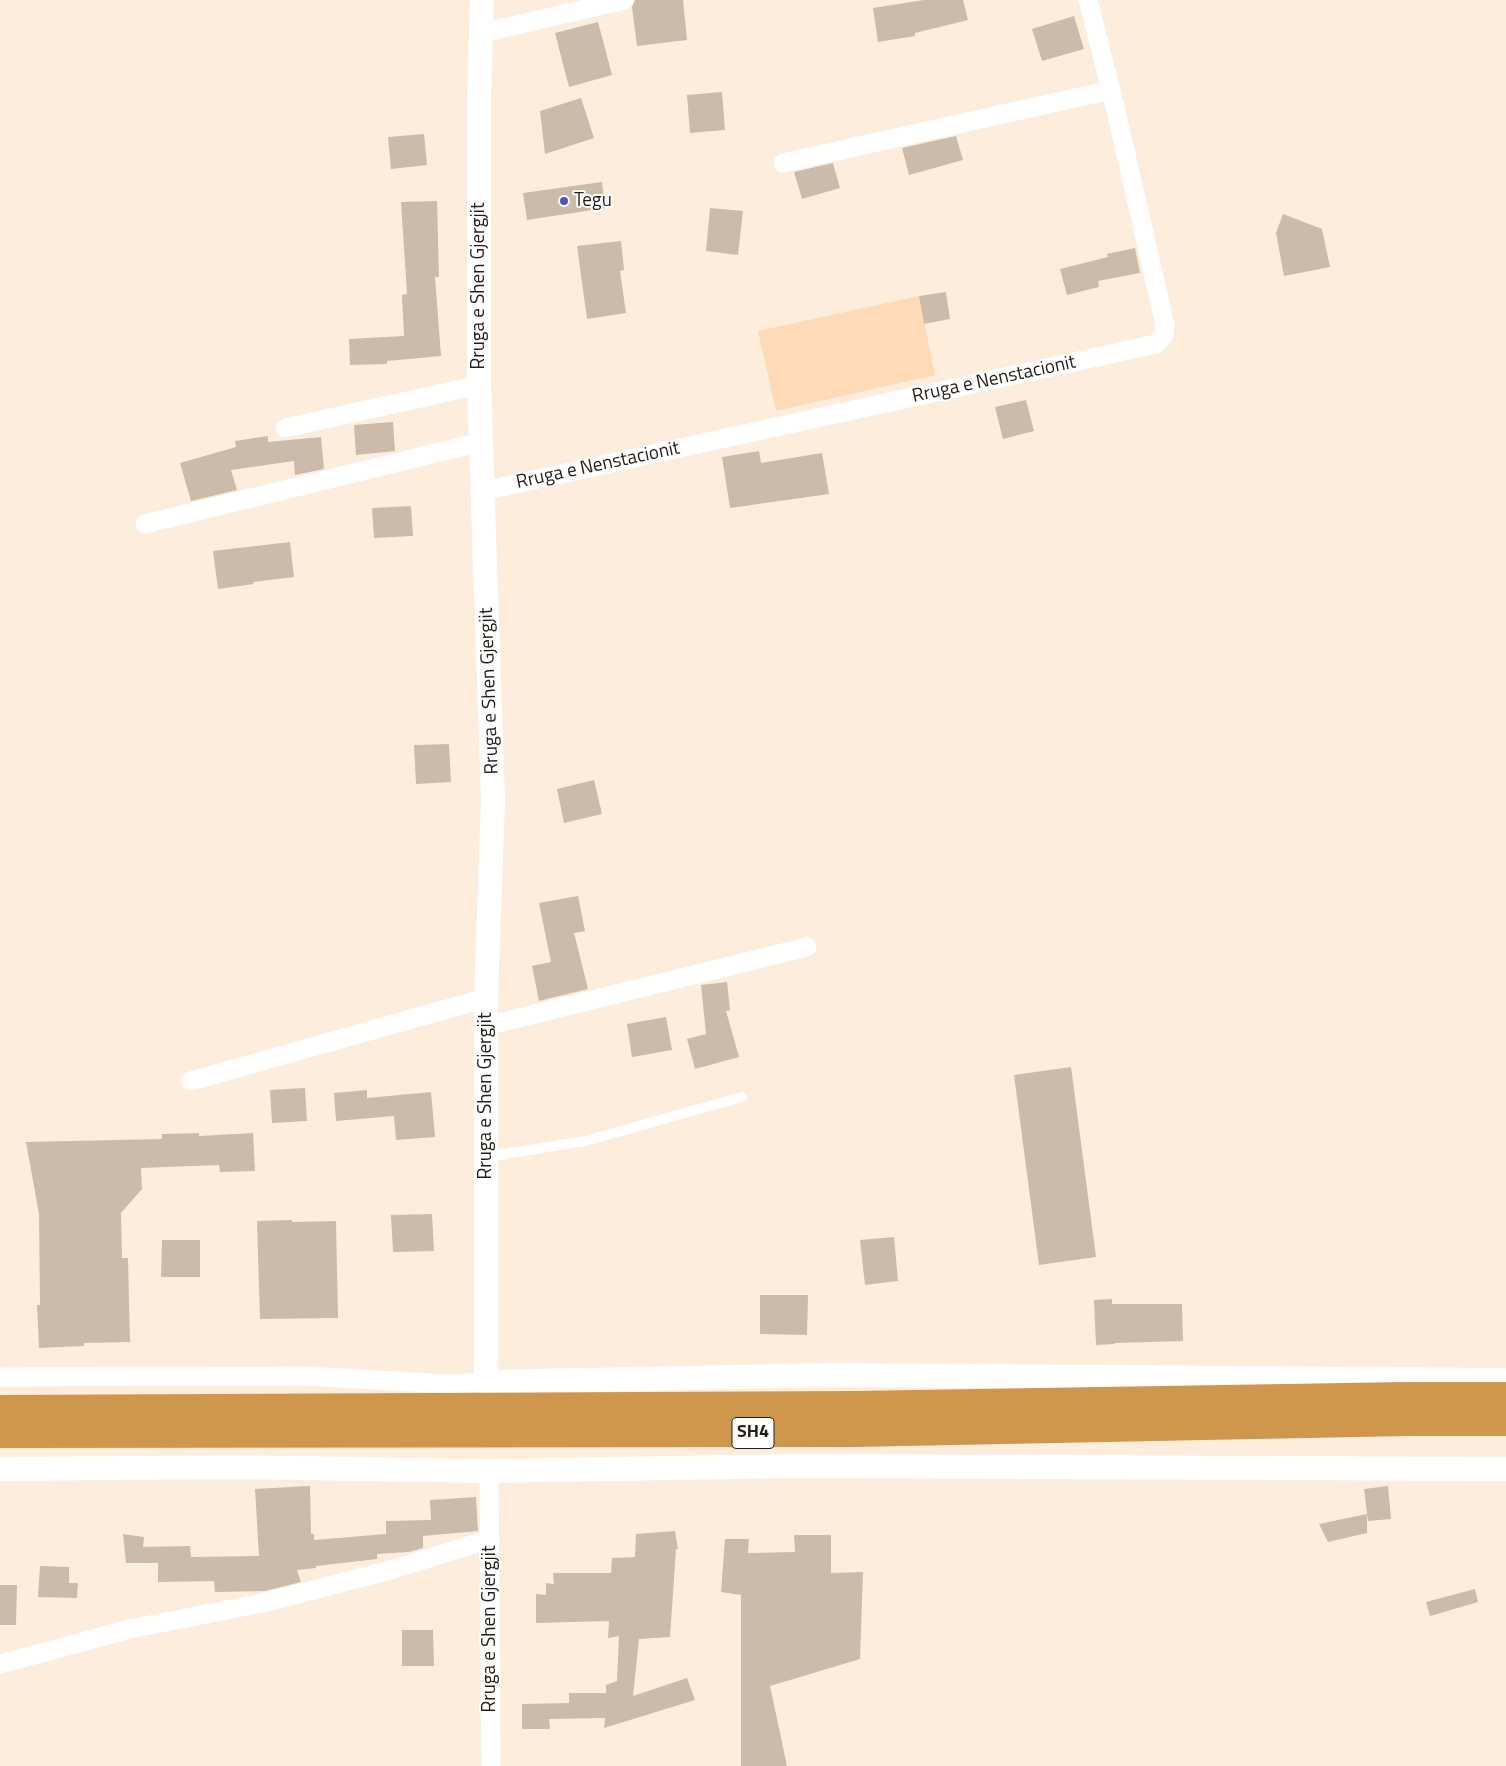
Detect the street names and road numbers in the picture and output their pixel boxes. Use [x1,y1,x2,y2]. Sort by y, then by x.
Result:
street label: Rruga e Shen Gjergjit [468,202,490,370]
street label: Rruga e Nenstacionit [910,352,1078,408]
street label: Rruga e Nenstacionit [514,438,682,494]
street label: Rruga e Shen Gjergjit [476,607,504,775]
street label: Rruga e Shen Gjergjit [475,1012,497,1180]
road number: SH4 [732,1418,774,1449]
street label: Rruga e Shen Gjergjit [479,1545,501,1713]

